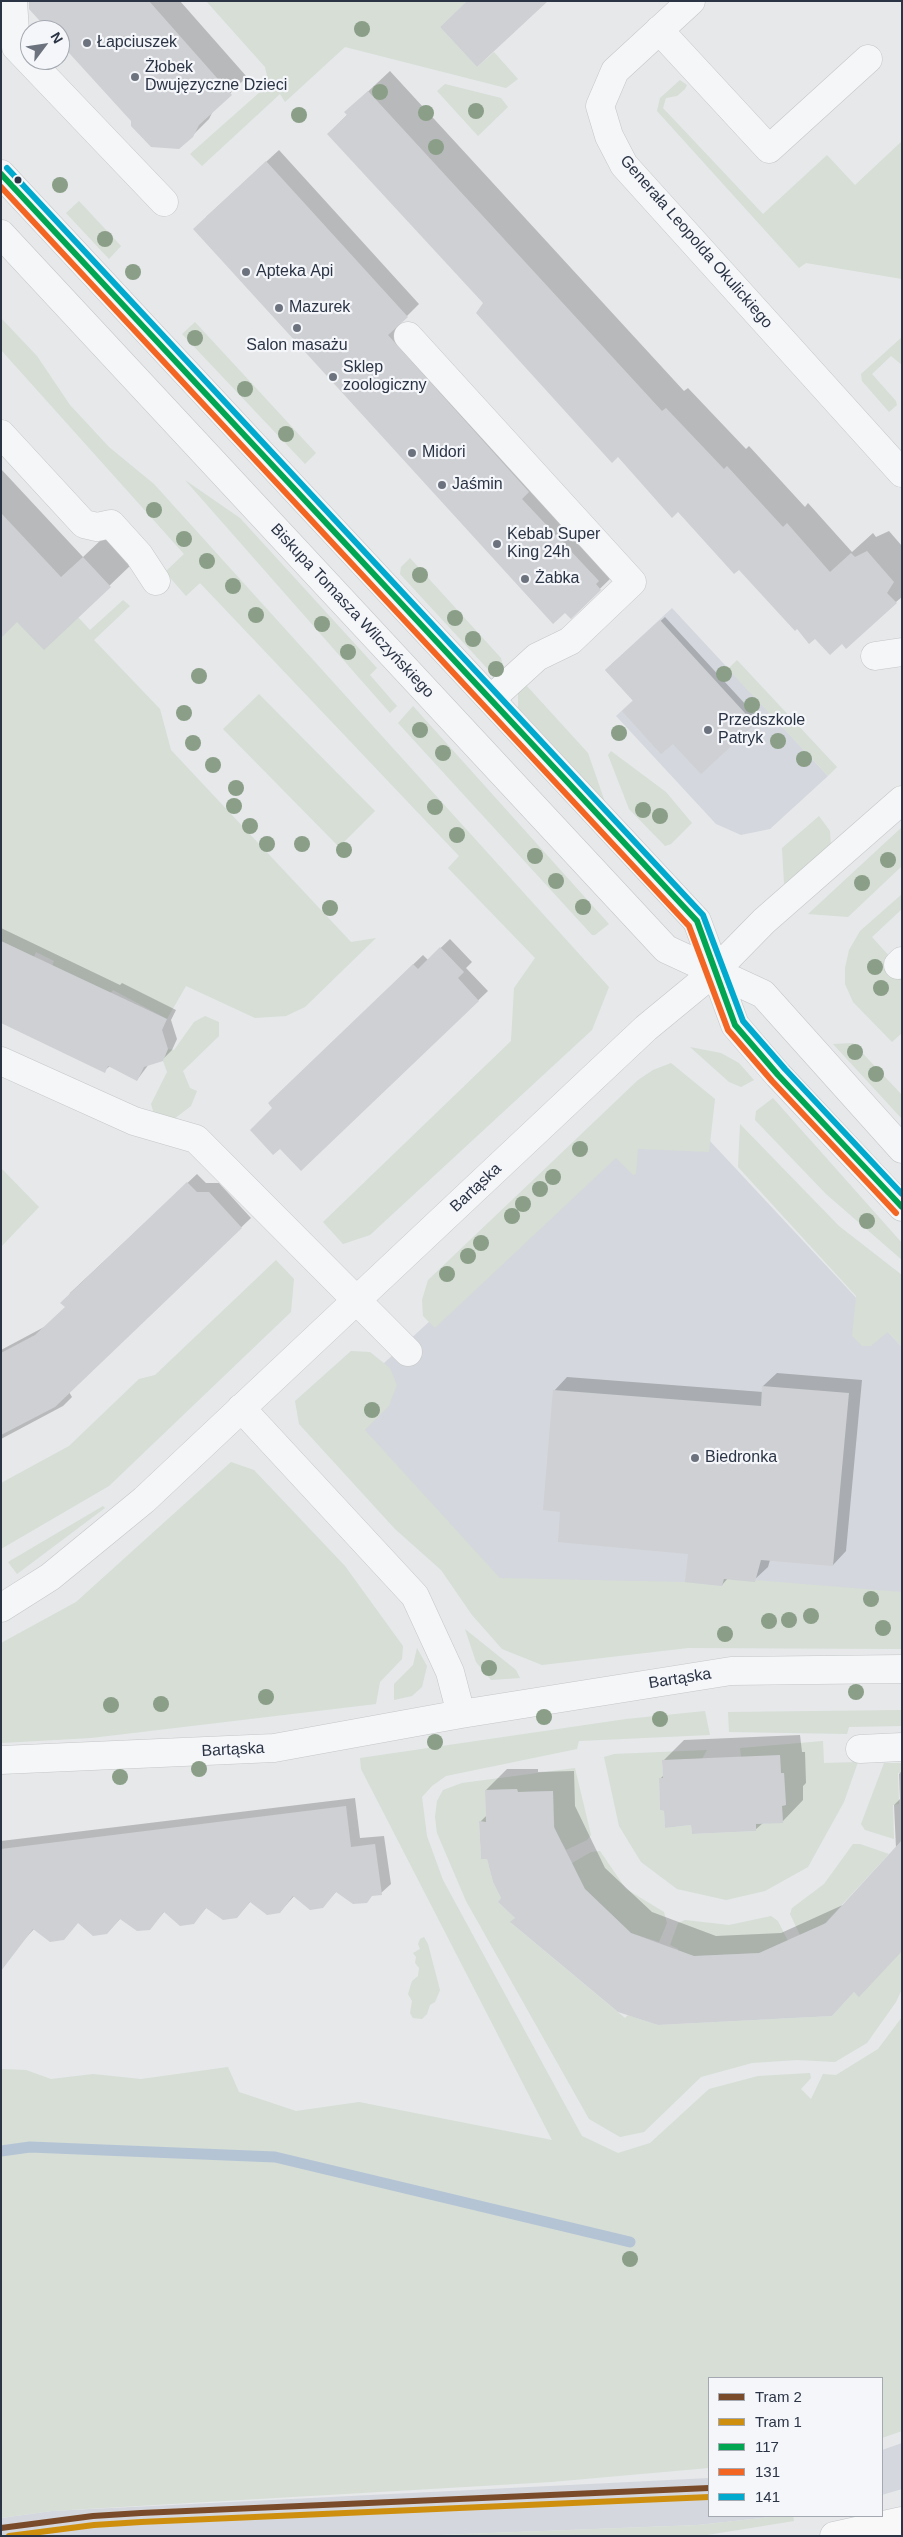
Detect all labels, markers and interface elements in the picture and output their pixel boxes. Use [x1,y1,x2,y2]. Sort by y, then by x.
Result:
north arrow [20,20,70,70]
text: N [48,29,66,46]
place label: Łapciuszek [97,33,177,53]
marker: Łapciuszek [81,37,93,49]
place label: Żłobek Dwujęzyczne Dzieci [145,58,287,96]
marker: Żłobek Dwujęzyczne Dzieci [129,71,141,83]
street label: Generała Leopolda Okulickiego [616,151,776,333]
unlabelled marker [13,175,23,185]
place label: Apteka Api [256,262,333,282]
marker: Apteka Api [240,266,252,278]
place label: Mazurek [289,298,350,318]
marker: Mazurek [273,302,285,314]
marker: Salon masażu [291,322,303,334]
place label: Salon masażu [246,336,348,356]
place label: Sklep zoologiczny [343,358,427,396]
marker: Sklep zoologiczny [327,371,339,383]
place label: Midori [422,443,466,463]
marker: Midori [406,447,418,459]
place label: Jaśmin [452,475,503,495]
marker: Jaśmin [436,479,448,491]
street label: Biskupa Tomasza Wilczyńskiego [266,520,438,702]
place label: Kebab Super King 24h [507,525,600,563]
marker: Kebab Super King 24h [491,538,503,550]
place label: Żabka [535,569,579,589]
marker: Żabka [519,573,531,585]
place label: Przedszkole Patryk [718,711,805,749]
marker: Przedszkole Patryk [702,724,714,736]
street label: Bartąska [446,1159,506,1217]
place label: Biedronka [705,1448,777,1468]
marker: Biedronka [689,1452,701,1464]
street label: Bartąska [647,1665,713,1693]
street label: Bartąska [201,1739,265,1761]
legend [708,2377,883,2517]
text: Tram 2 [755,2388,802,2405]
text: Tram 1 [755,2413,802,2430]
text: 117 [755,2438,779,2455]
text: 131 [755,2463,780,2480]
text: 141 [755,2488,780,2505]

